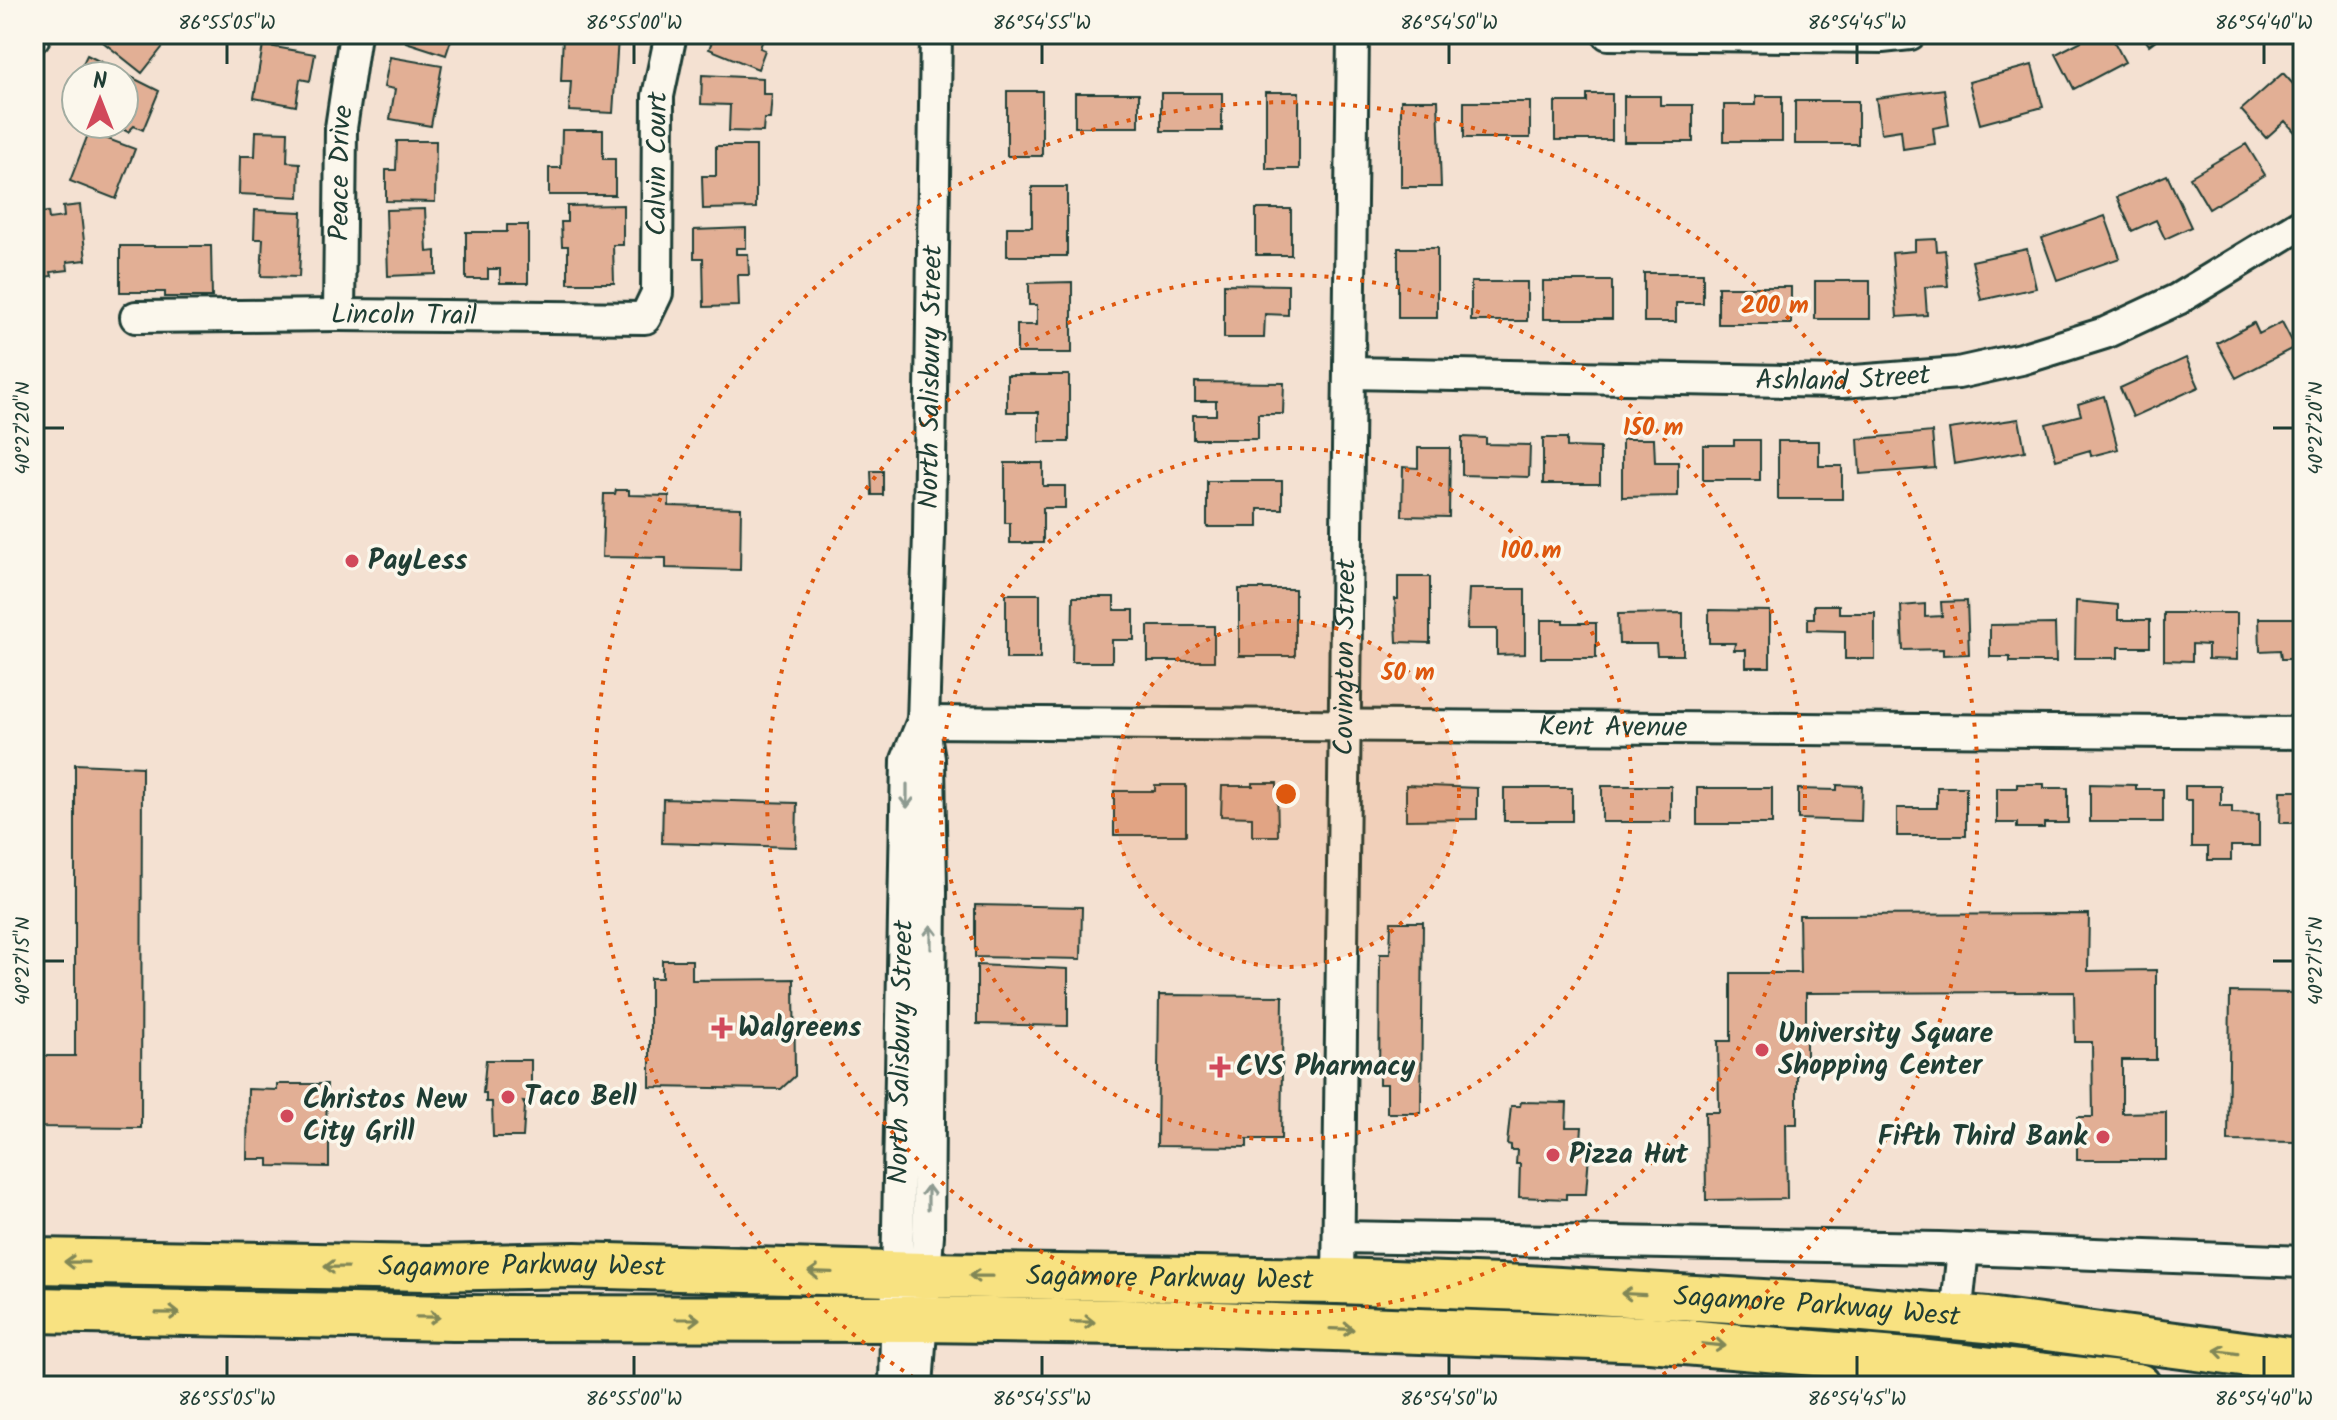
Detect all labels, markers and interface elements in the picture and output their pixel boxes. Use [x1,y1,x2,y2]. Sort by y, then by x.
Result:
text: 86°55'05"W [178,8,276,40]
text: 86°55'00"W [586,8,682,40]
text: 86°54'55"W [993,8,1091,40]
text: 86°54'50"W [1400,8,1498,40]
text: 86°54'45"W [1808,8,1906,40]
text: 86°54'40"W [2215,8,2313,40]
north arrow [60,60,140,140]
text: N [93,65,107,100]
street label: Calvin Court [635,90,681,236]
street label: Peace Drive [317,102,367,241]
street label: North Salisbury Street [907,243,956,510]
text: 200 m [1741,287,1809,326]
street label: Lincoln Trail [331,292,477,339]
street label: Ashland Street [1755,353,1933,405]
text: 40°27'20"N [8,381,40,475]
text: 40°27'20"N [2301,381,2333,475]
text: 150 m [1623,409,1683,448]
text: 100 m [1501,532,1561,571]
place label: PayLess [368,539,467,584]
marker: PayLess [343,552,361,570]
street label: Covington Street [1322,557,1369,756]
text: 50 m [1380,654,1435,693]
street label: Kent Avenue [1538,704,1688,751]
centre of rings [1272,780,1300,808]
one-way arrow [899,782,914,809]
text: 40°27'15"N [8,917,40,1005]
text: 40°27'15"N [2301,917,2333,1005]
street label: North Salisbury Street [876,918,926,1185]
one-way arrow [923,924,939,951]
place label: Walgreens [738,1006,861,1051]
place label: University Square Shopping Center [1778,1012,1993,1089]
marker: Walgreens [713,1019,731,1037]
marker: University Square Shopping Center [1753,1041,1771,1059]
place label: CVS Pharmacy [1236,1045,1416,1090]
marker: CVS Pharmacy [1211,1058,1229,1076]
place label: Taco Bell [524,1075,637,1120]
place label: Christos New City Grill [303,1078,468,1155]
marker: Taco Bell [499,1088,517,1106]
marker: Christos New City Grill [278,1107,296,1125]
place label: Fifth Third Bank [1878,1115,2088,1160]
marker: Fifth Third Bank [2094,1128,2112,1146]
place label: Pizza Hut [1569,1133,1688,1178]
marker: Pizza Hut [1544,1146,1562,1164]
one-way arrow [921,1184,936,1211]
street label: Sagamore Parkway West [378,1242,667,1291]
one-way arrow [63,1254,90,1270]
street label: Sagamore Parkway West [1026,1254,1315,1303]
one-way arrow [323,1259,350,1275]
one-way arrow [807,1265,834,1280]
one-way arrow [968,1268,995,1284]
street label: Sagamore Parkway West [1672,1274,1963,1340]
one-way arrow [1620,1286,1647,1301]
one-way arrow [154,1305,181,1320]
one-way arrow [414,1309,441,1325]
one-way arrow [674,1311,701,1327]
one-way arrow [1069,1314,1096,1329]
one-way arrow [1328,1321,1355,1336]
one-way arrow [1700,1338,1727,1353]
one-way arrow [2214,1344,2239,1359]
text: 86°55'05"W [178,1384,276,1416]
text: 86°55'00"W [586,1384,682,1416]
text: 86°54'55"W [993,1384,1091,1416]
text: 86°54'50"W [1400,1384,1498,1416]
text: 86°54'45"W [1808,1384,1906,1416]
text: 86°54'40"W [2215,1384,2313,1416]

